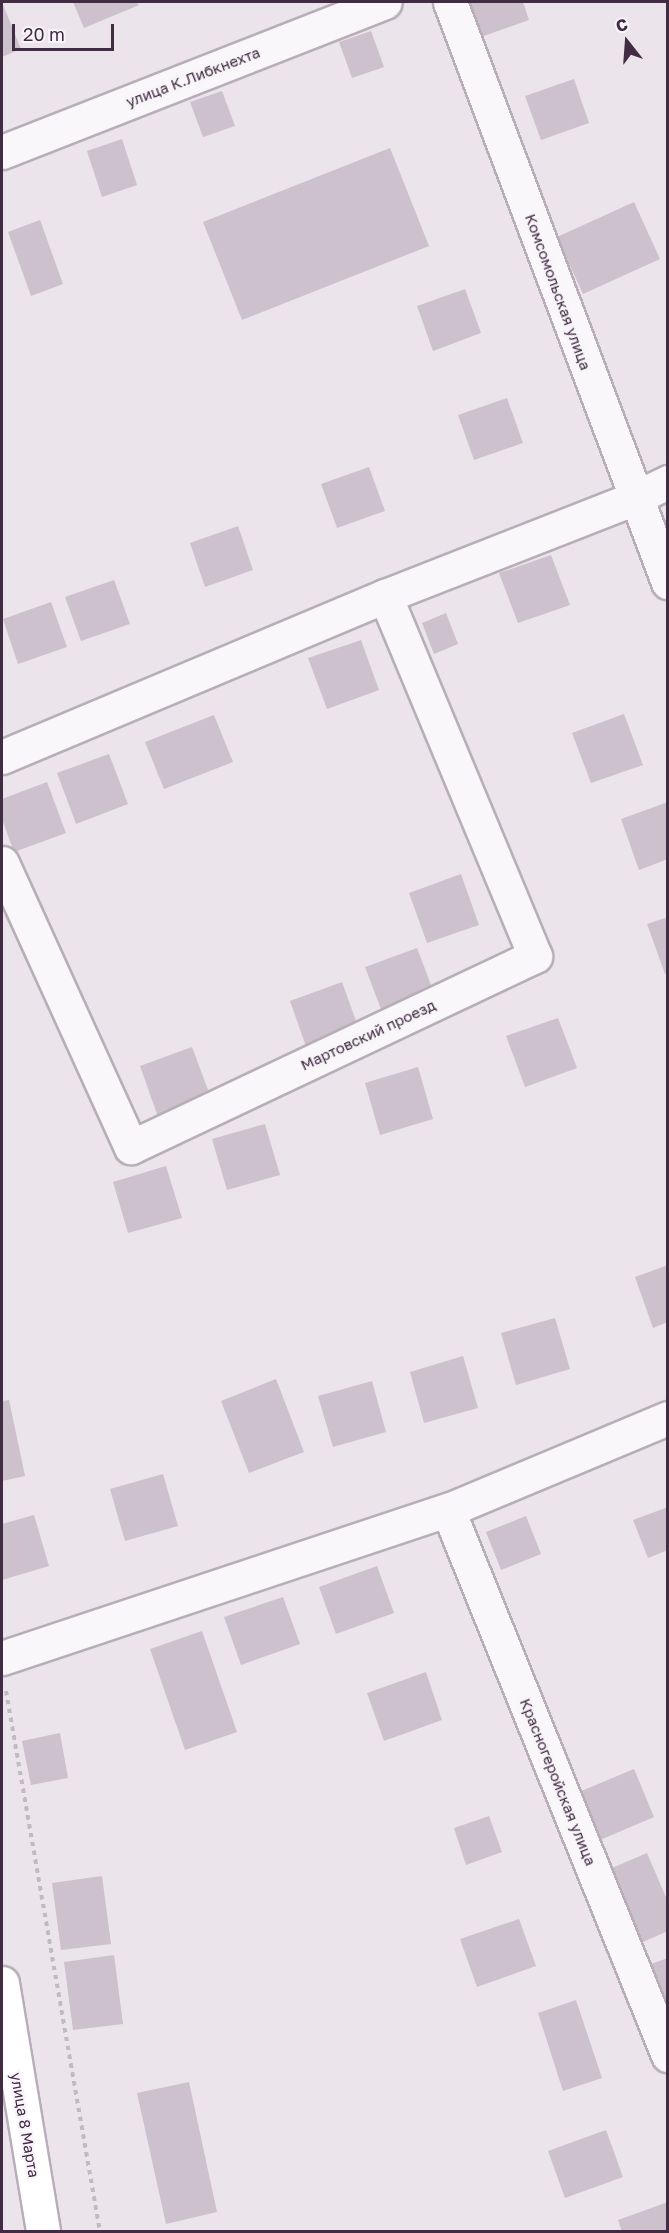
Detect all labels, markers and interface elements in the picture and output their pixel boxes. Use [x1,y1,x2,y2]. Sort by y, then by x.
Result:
scale bar [15,12,117,50]
north arrow [597,12,657,72]
text: С [613,14,630,36]
text: 20 m [23,23,65,45]
street label: улица К.Либкнехта [123,43,263,111]
street label: Комсомольская улица [521,211,595,373]
street label: Мартовский проезд [298,996,438,1074]
street label: Красногеройская улица [516,1696,600,1868]
street label: улица 8 Марта [7,2071,43,2179]

